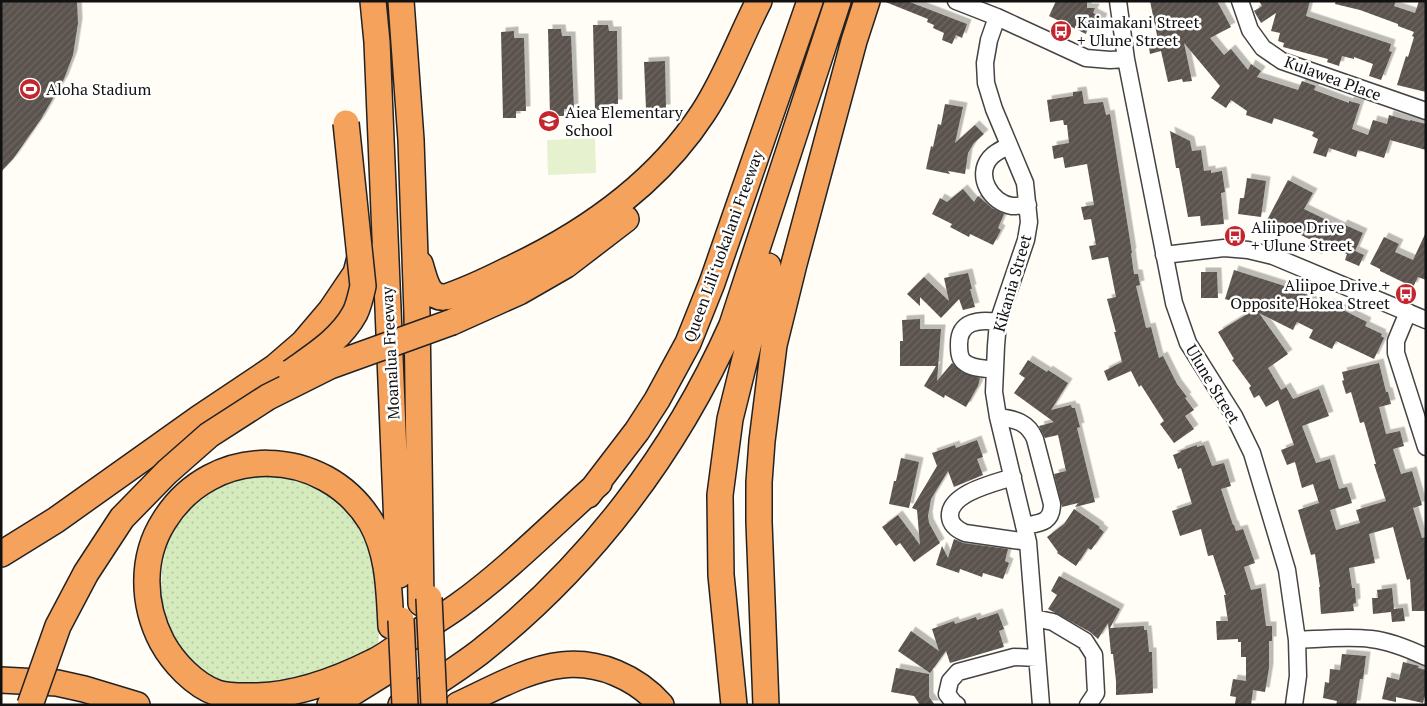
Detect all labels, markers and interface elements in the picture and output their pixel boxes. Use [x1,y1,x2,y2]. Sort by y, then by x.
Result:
place label: Kaimakani Street + Ulune Street [1077,11,1199,51]
bus stop icon: Kaimakani Street + Ulune Street [1049,19,1073,43]
street label: Kulawea Place [1282,50,1384,106]
sports icon: Aloha Stadium [18,77,42,101]
place label: Aloha Stadium [46,78,151,100]
place label: Aiea Elementary School [565,101,684,141]
school or university icon: Aiea Elementary School [537,109,561,133]
street label: Queen Liliʻuokalani Freeway [678,146,768,345]
place label: Aliipoe Drive + Ulune Street [1251,216,1352,256]
bus stop icon: Aliipoe Drive + Ulune Street [1223,224,1247,248]
street label: Kikania Street [988,232,1036,334]
place label: Aliipoe Drive + Opposite Hokea Street [1230,274,1390,314]
bus stop icon: Aliipoe Drive + Opposite Hokea Street [1394,282,1418,306]
street label: Moanalua Freeway [375,285,404,420]
street label: Ulune Street [1181,340,1245,428]

